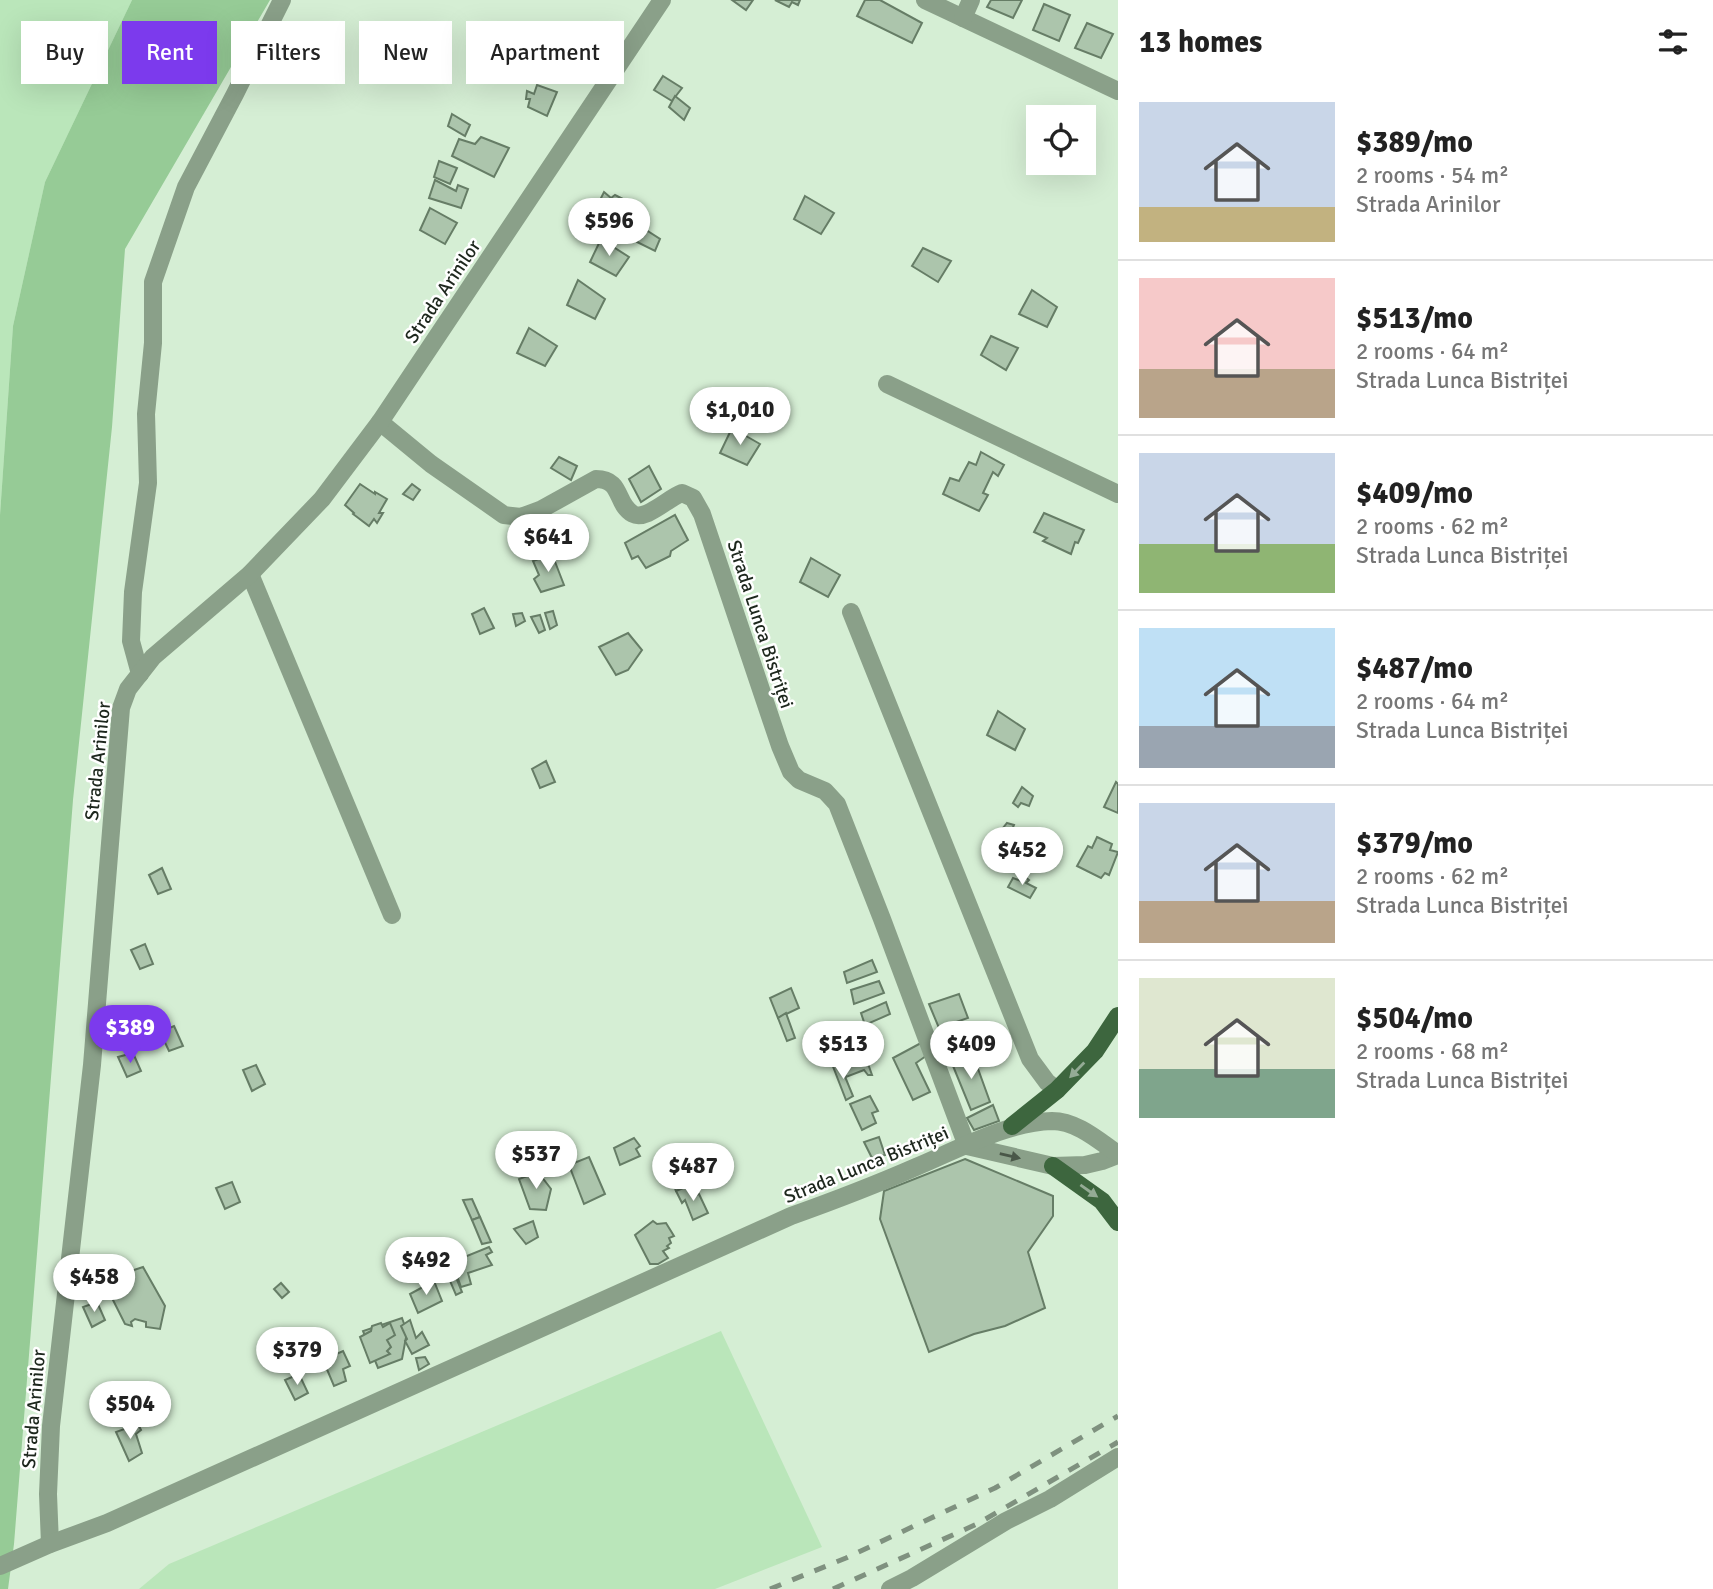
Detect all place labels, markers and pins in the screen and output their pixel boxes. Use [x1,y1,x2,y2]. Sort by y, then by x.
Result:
pin: $596 [568,198,650,258]
pin: $1,010 [683,388,797,447]
pin: $641 [507,514,589,574]
pin: $452 [981,828,1063,887]
pin: $389 [89,1006,171,1065]
pin: $513 [802,1021,884,1081]
pin: $409 [930,1021,1012,1081]
pin: $537 [495,1132,577,1191]
pin: $487 [652,1144,734,1203]
pin: $492 [385,1238,467,1297]
pin: $458 [53,1254,135,1314]
pin: $379 [256,1328,338,1387]
pin: $504 [89,1382,171,1441]

